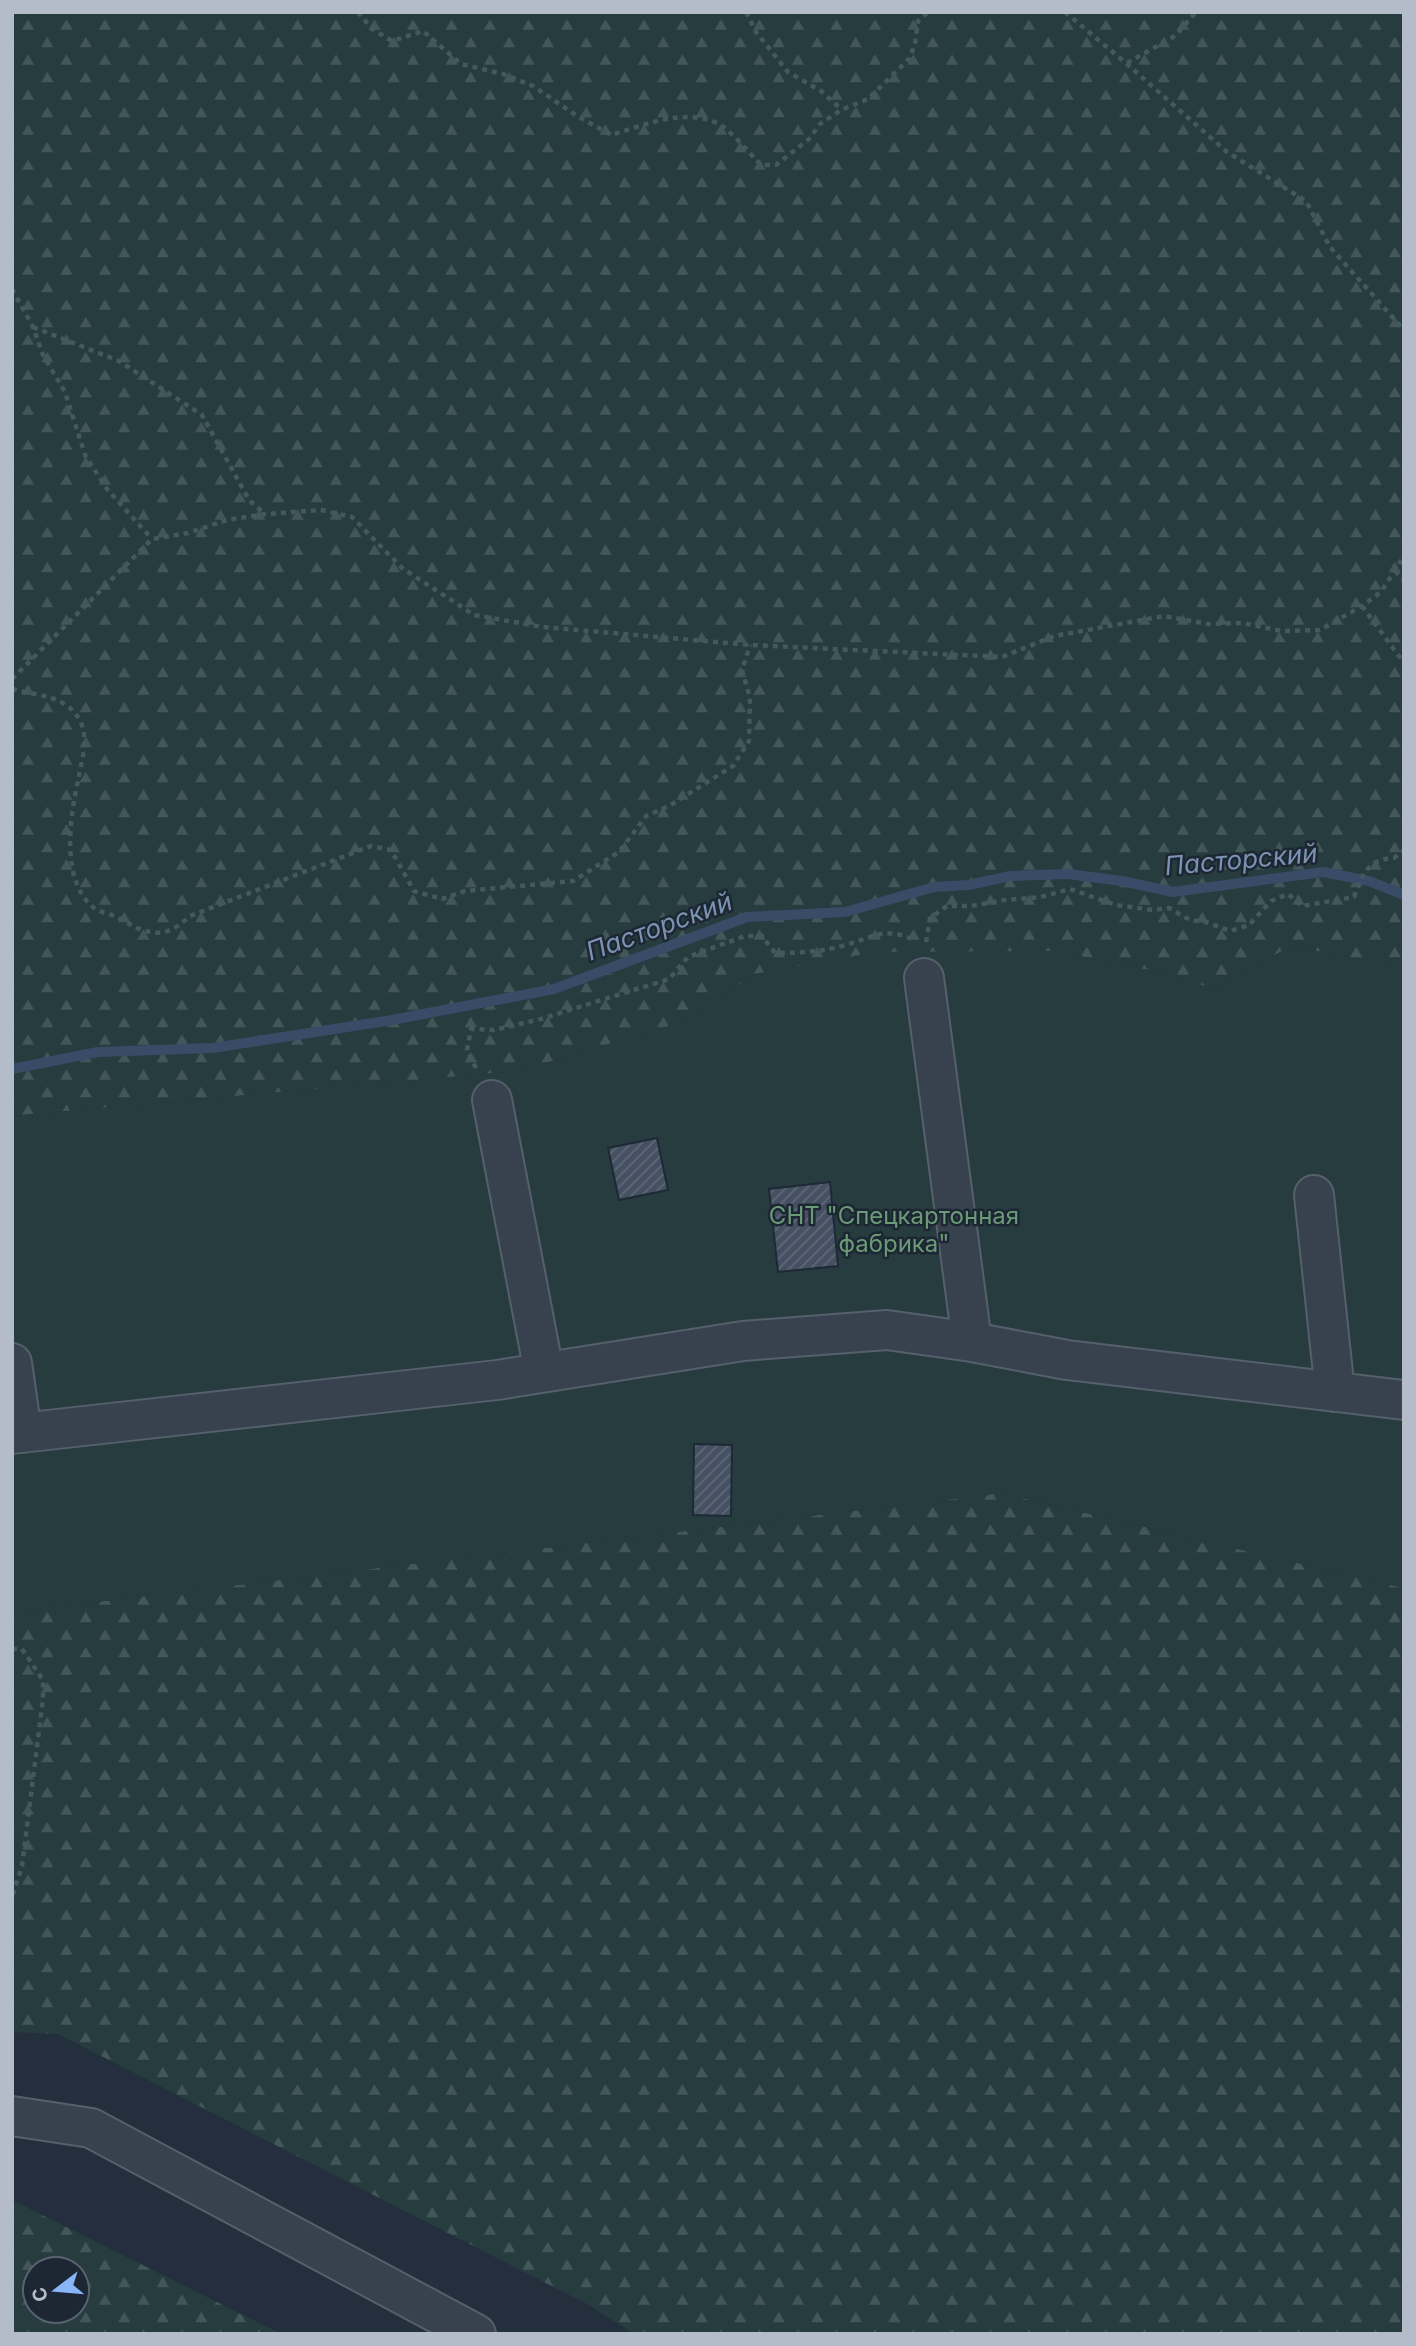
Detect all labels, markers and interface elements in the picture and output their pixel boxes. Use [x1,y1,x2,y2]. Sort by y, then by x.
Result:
water label: Пасторский [1163,837,1319,881]
water label: Пасторский [582,885,736,967]
park label: СНТ "Спецкартонная фабрика" [769,1201,1019,1258]
north arrow [21,2255,91,2325]
text: С [27,2285,53,2304]

